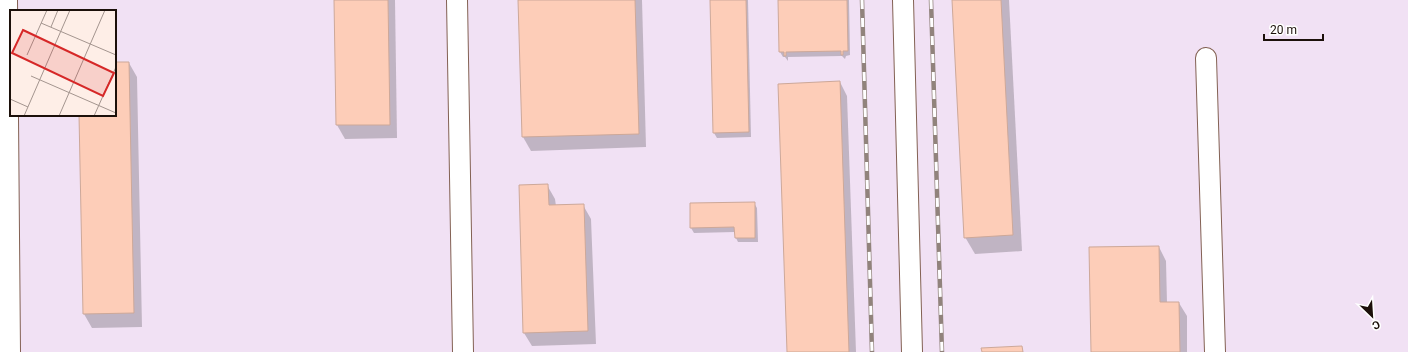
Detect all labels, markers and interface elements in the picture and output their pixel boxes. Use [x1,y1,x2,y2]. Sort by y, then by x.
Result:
inset map [10,10,116,116]
scale bar [1264,16,1323,42]
text: 20 m [1270,23,1297,37]
north arrow [1352,296,1392,336]
text: С [1370,317,1382,332]

